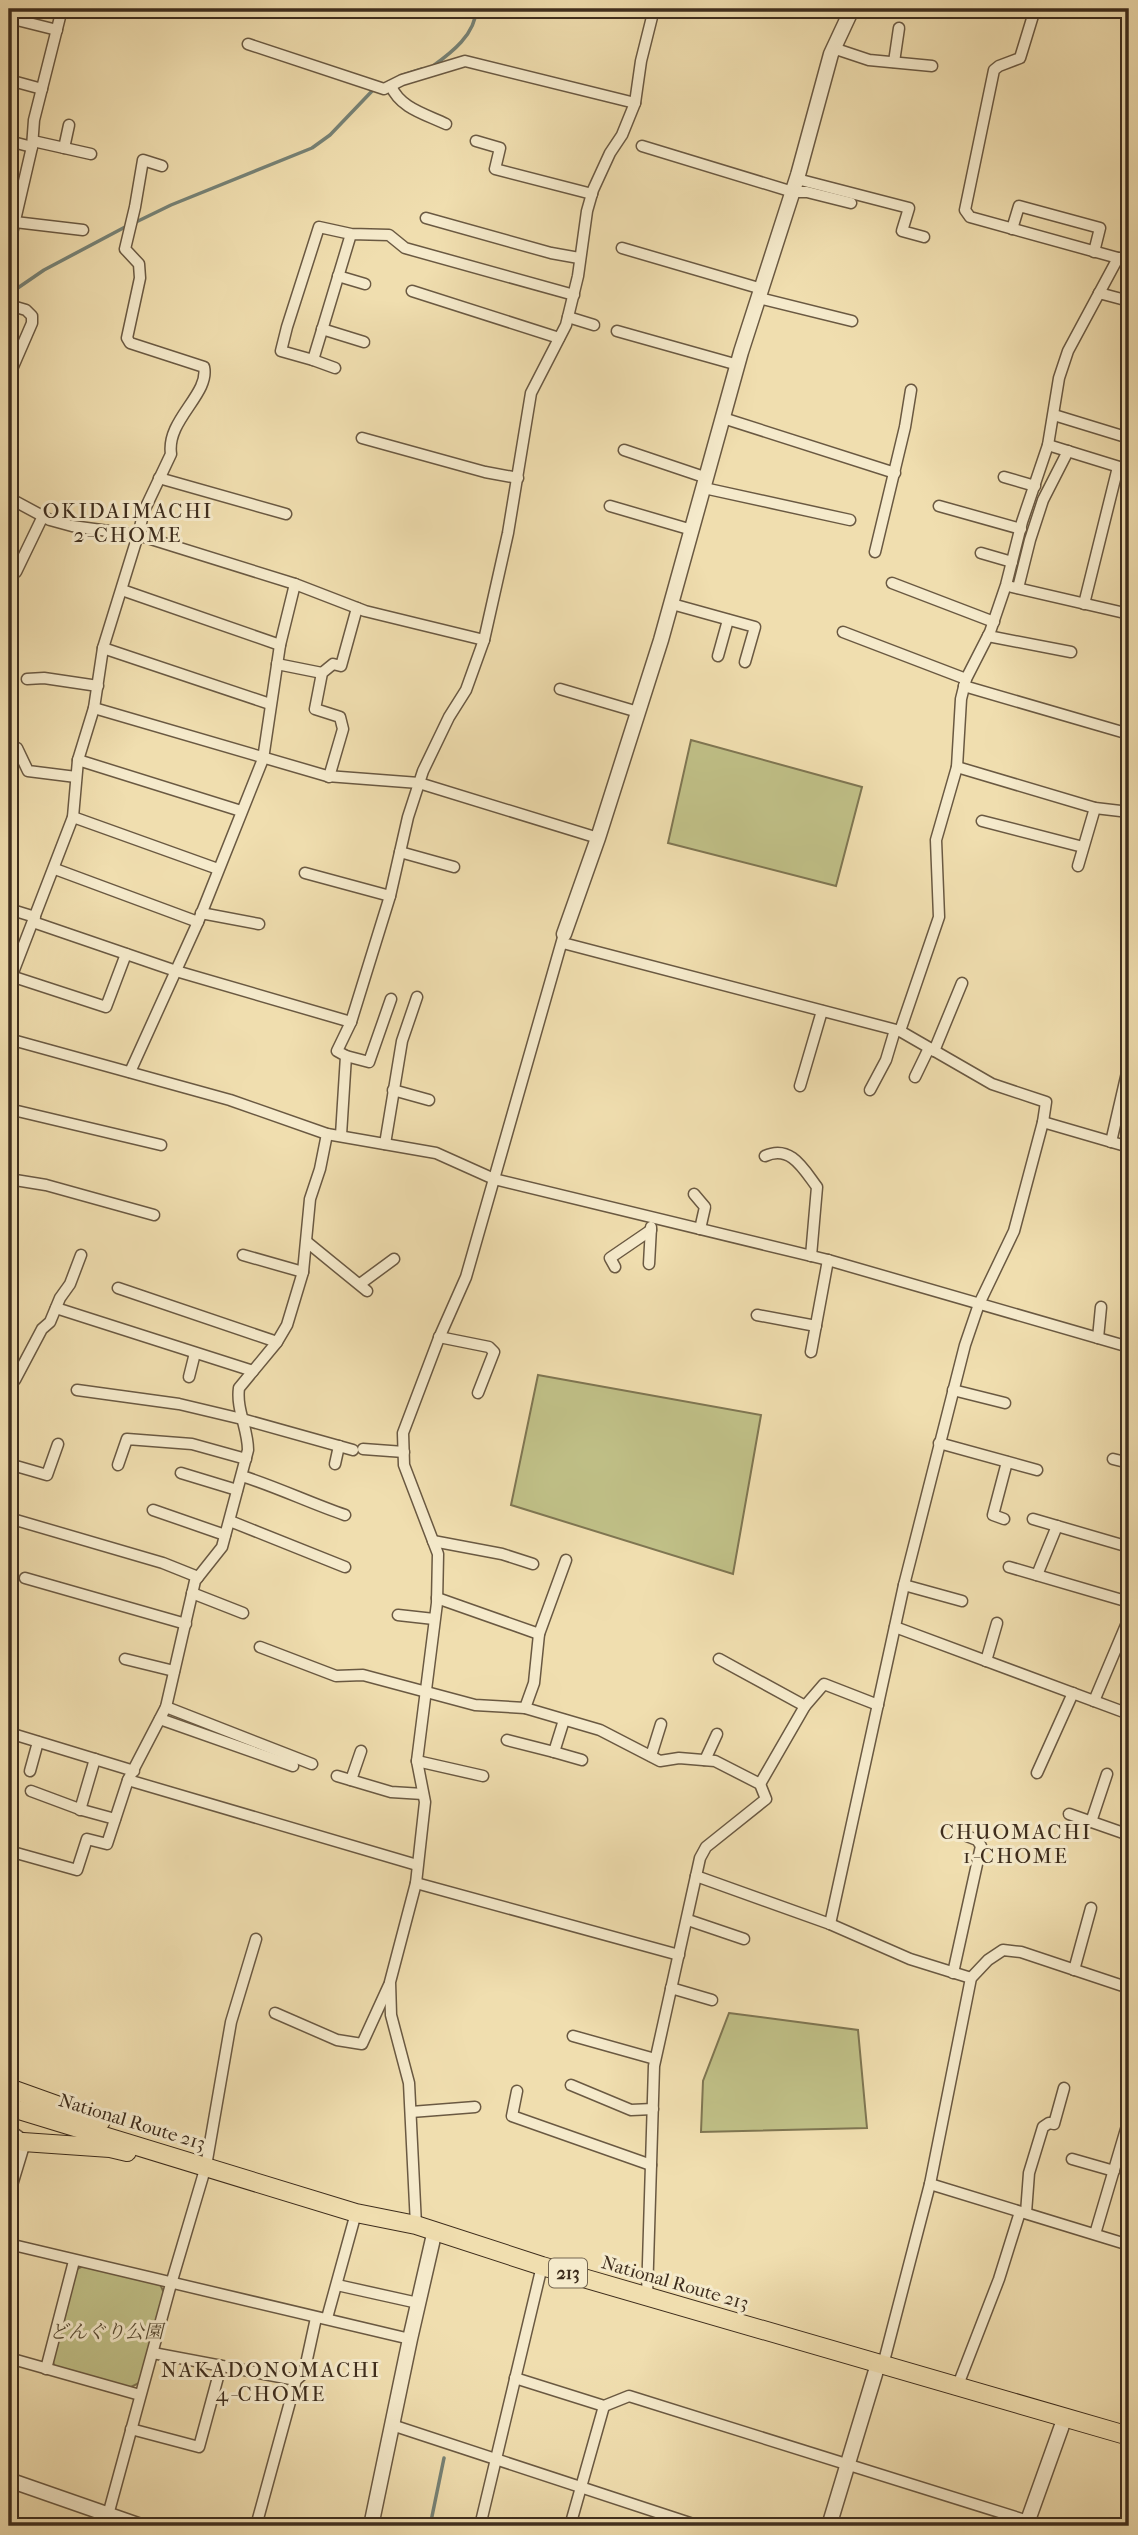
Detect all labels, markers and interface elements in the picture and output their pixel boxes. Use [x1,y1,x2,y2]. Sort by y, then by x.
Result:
district label: OKIDAIMACHI 2-CHOME [43,499,213,547]
district label: CHUOMACHI 1-CHOME [940,1820,1092,1868]
street label: National Route 213 [56,2089,208,2155]
street label: National Route 213 [599,2251,751,2315]
road number: 213 [549,2258,587,2288]
park label: どんぐり公園 [49,2321,166,2343]
district label: NAKADONOMACHI 4-CHOME [161,2358,381,2406]

